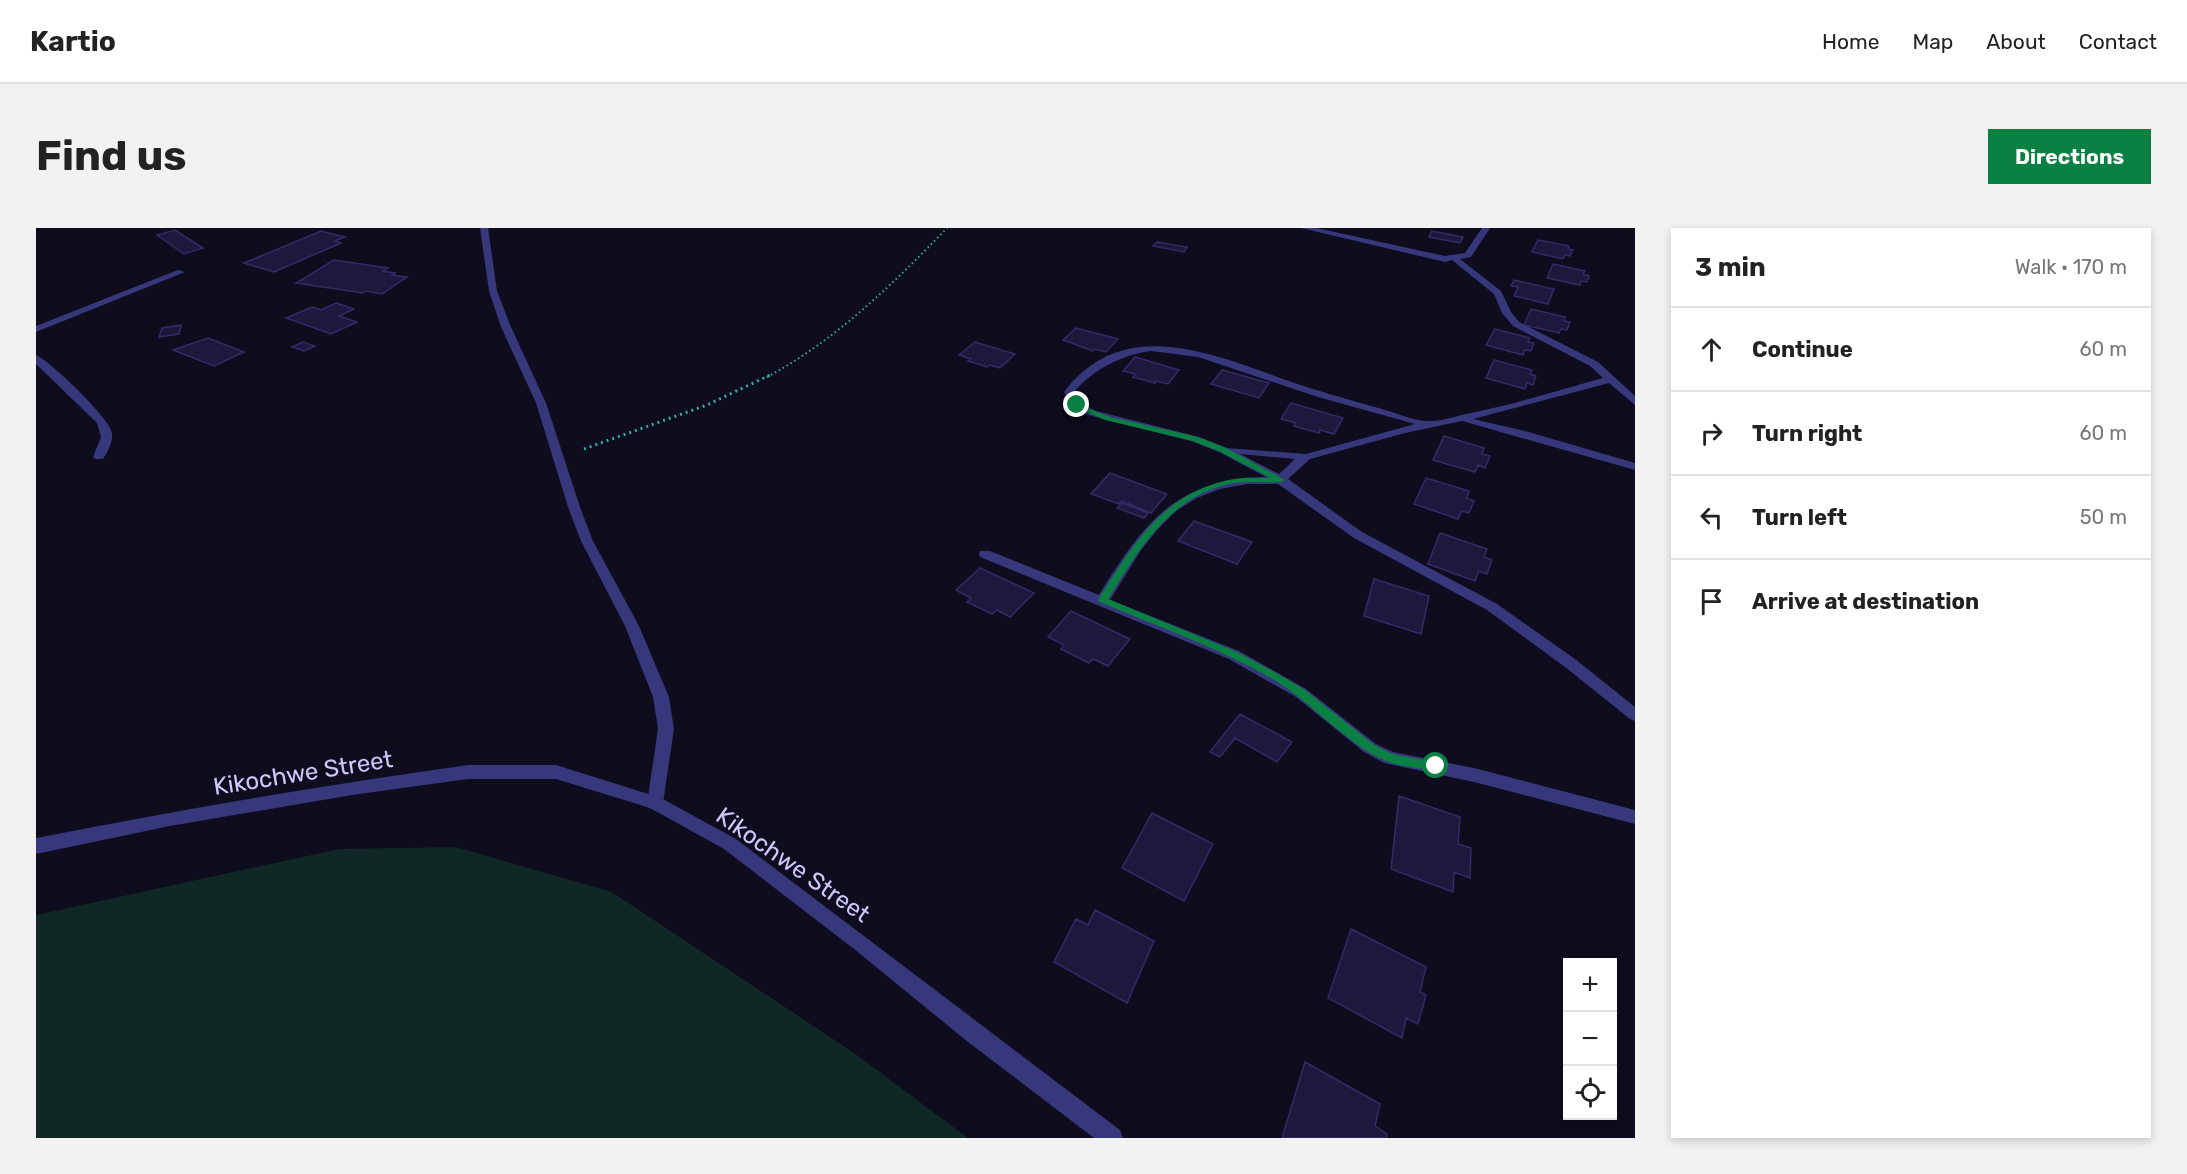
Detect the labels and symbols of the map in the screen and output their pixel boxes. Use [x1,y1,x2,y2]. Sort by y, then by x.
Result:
route end [1063,391,1089,417]
street label: Kikochwe Street [211,745,395,801]
route start [1422,752,1448,778]
street label: Kikochwe Street [711,802,875,928]

